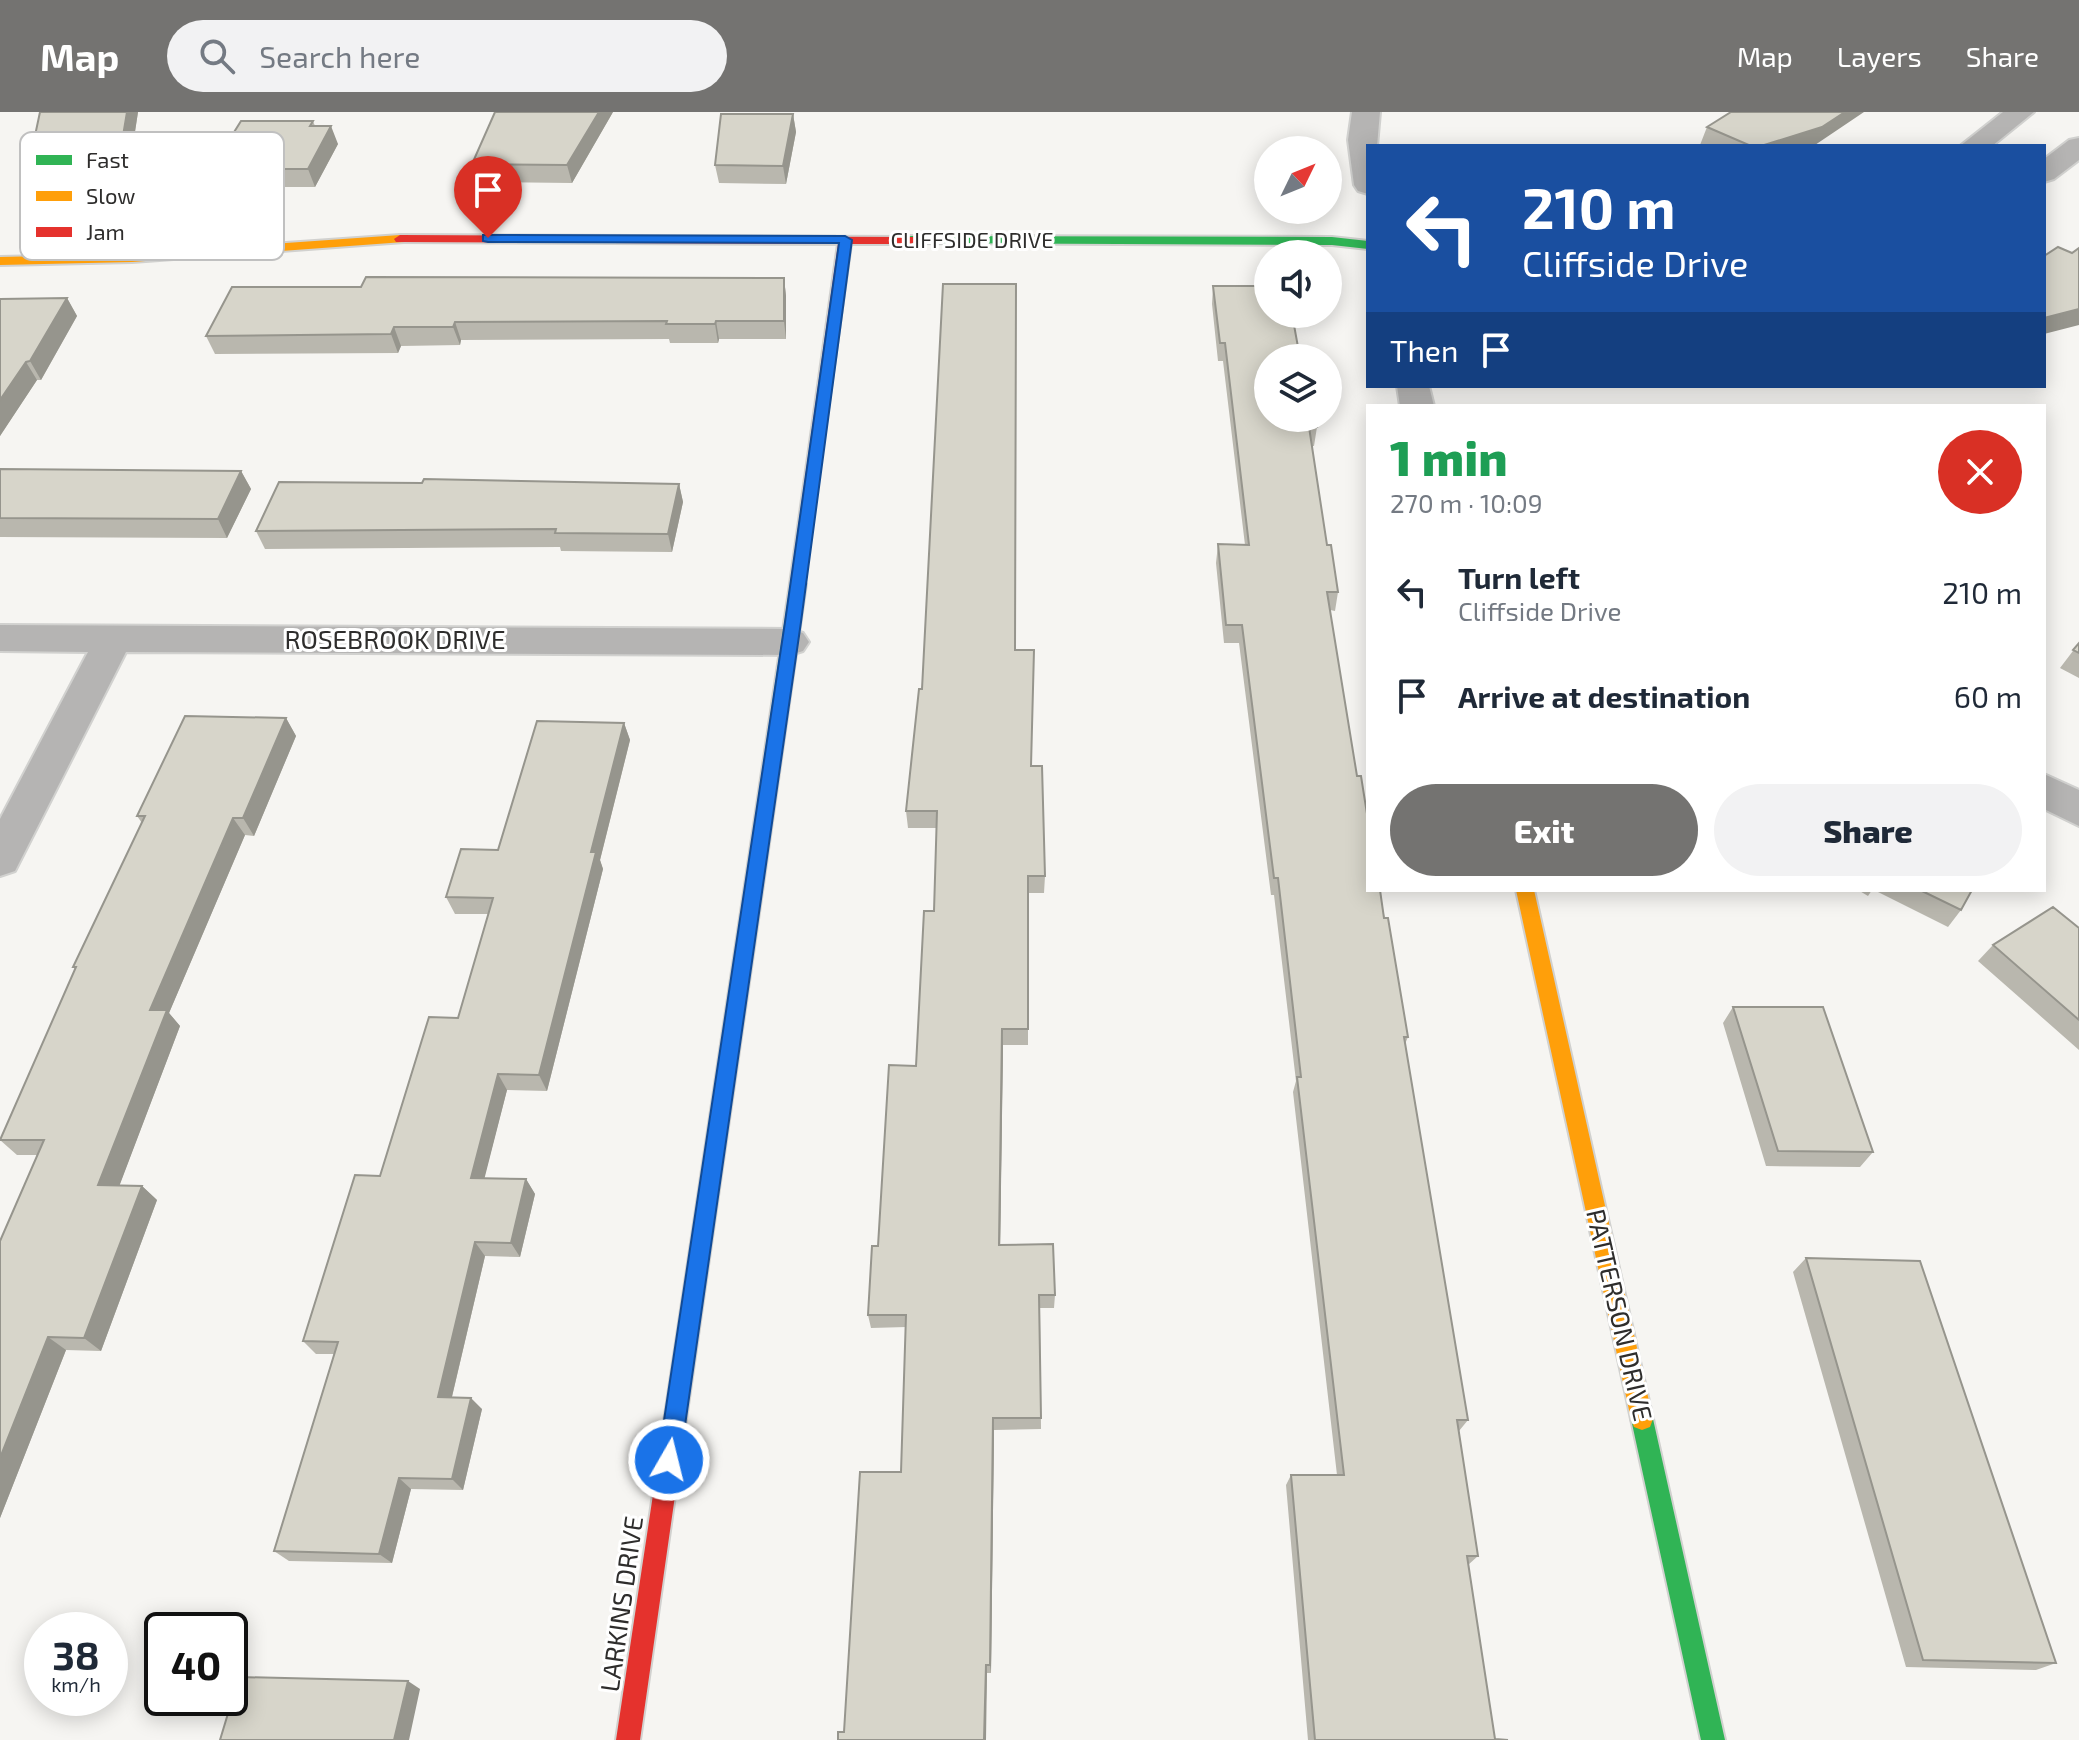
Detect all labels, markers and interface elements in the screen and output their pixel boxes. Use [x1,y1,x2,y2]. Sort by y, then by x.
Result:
search box [167,20,727,92]
text: Map [40,33,119,79]
icon: search [195,34,239,78]
text: Search here [259,38,420,74]
text: Map [1737,39,1793,73]
text: Layers [1837,39,1922,73]
text: Share [1966,39,2039,73]
legend [20,132,284,260]
north arrow [1254,136,1342,224]
map controls [1254,136,1342,432]
text: Fast [86,146,129,172]
pin [454,156,522,238]
icon: arrive [466,168,510,212]
text: 210 m [1522,173,1676,240]
icon: left [1390,176,1494,280]
text: Slow [86,182,135,208]
text: Jam [86,218,125,244]
street label: CLIFFSIDE DRIVE [891,226,1053,252]
button: sound [1254,240,1342,328]
text: Cliffside Drive [1522,241,1748,284]
icon: arrive [1474,328,1518,372]
text: Then [1390,332,1458,368]
button: layers [1254,344,1342,432]
text: 1 min [1390,428,1508,486]
button: close [1938,430,2022,514]
text: 270 m · 10:09 [1390,487,1543,518]
text: Turn left [1458,559,1580,595]
icon: left [1390,570,1434,614]
text: 210 m [1942,574,2022,610]
text: Cliffside Drive [1458,595,1622,626]
street label: ROSEBROOK DRIVE [285,623,505,654]
icon: arrive [1390,674,1434,718]
text: Arrive at destination [1458,678,1750,714]
text: 60 m [1954,678,2022,714]
button: Exit [1390,784,1698,876]
button: Share [1714,784,2022,876]
street label: PATTERSON DRIVE [1581,1206,1660,1424]
position arrow [627,1418,711,1502]
street label: LARKINS DRIVE [593,1514,648,1694]
speed limit sign: 40 [144,1612,248,1716]
text: 38 [52,1630,100,1678]
text: km/h [51,1672,101,1696]

